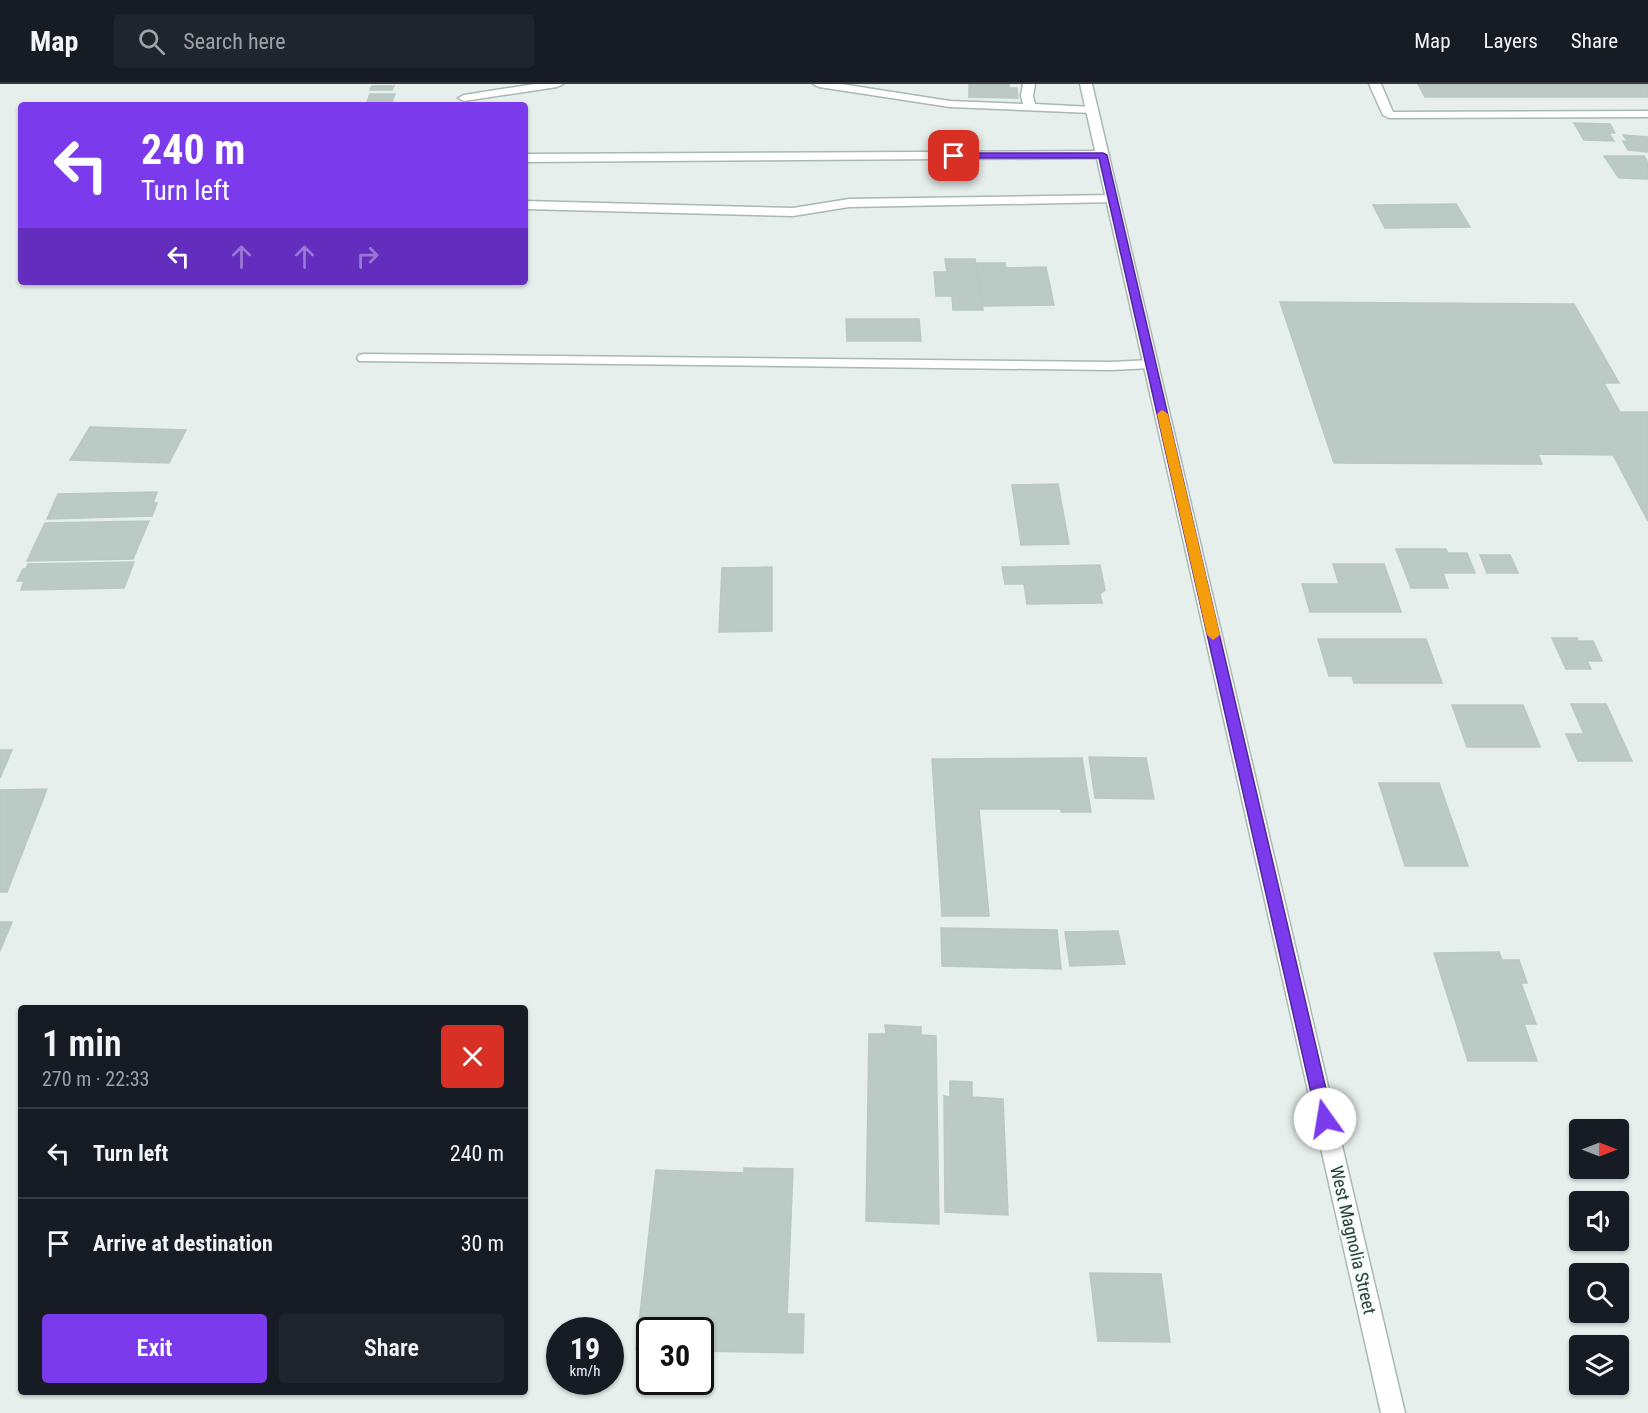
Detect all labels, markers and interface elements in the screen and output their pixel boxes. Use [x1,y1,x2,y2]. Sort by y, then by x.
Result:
search box [114,14,534,68]
text: Map [30,25,78,58]
icon: search [135,25,168,58]
text: Search here [183,29,286,54]
text: Map [1414,29,1451,53]
text: Layers [1484,29,1538,53]
text: Share [1571,29,1618,53]
text: 240 m [141,125,246,174]
icon: left [42,126,120,204]
pin [928,130,979,181]
icon: arrive [937,139,970,172]
text: Turn left [141,175,230,207]
icon: left [162,240,195,273]
icon: ahead [225,240,258,273]
icon: ahead [288,240,321,273]
icon: right [351,240,384,273]
text: 1 min [42,1023,122,1065]
button: close [441,1025,504,1088]
text: 270 m · 22:33 [42,1067,149,1091]
position arrow [1293,1087,1357,1151]
north arrow [1569,1119,1629,1179]
map controls [1569,1119,1629,1395]
icon: left [42,1137,75,1170]
text: Turn left [93,1141,168,1166]
text: 240 m [450,1141,504,1166]
street label: West Magnolia Street [1326,1164,1381,1316]
button: sound [1569,1191,1629,1251]
icon: arrive [42,1227,75,1260]
text: Arrive at destination [93,1231,273,1256]
text: 30 m [461,1231,504,1256]
button: search [1569,1263,1629,1323]
button: Exit [42,1314,267,1383]
button: Share [279,1314,504,1383]
speed limit sign: 30 [636,1317,714,1395]
text: 19 [570,1331,600,1366]
button: layers [1569,1335,1629,1395]
text: km/h [570,1362,600,1380]

